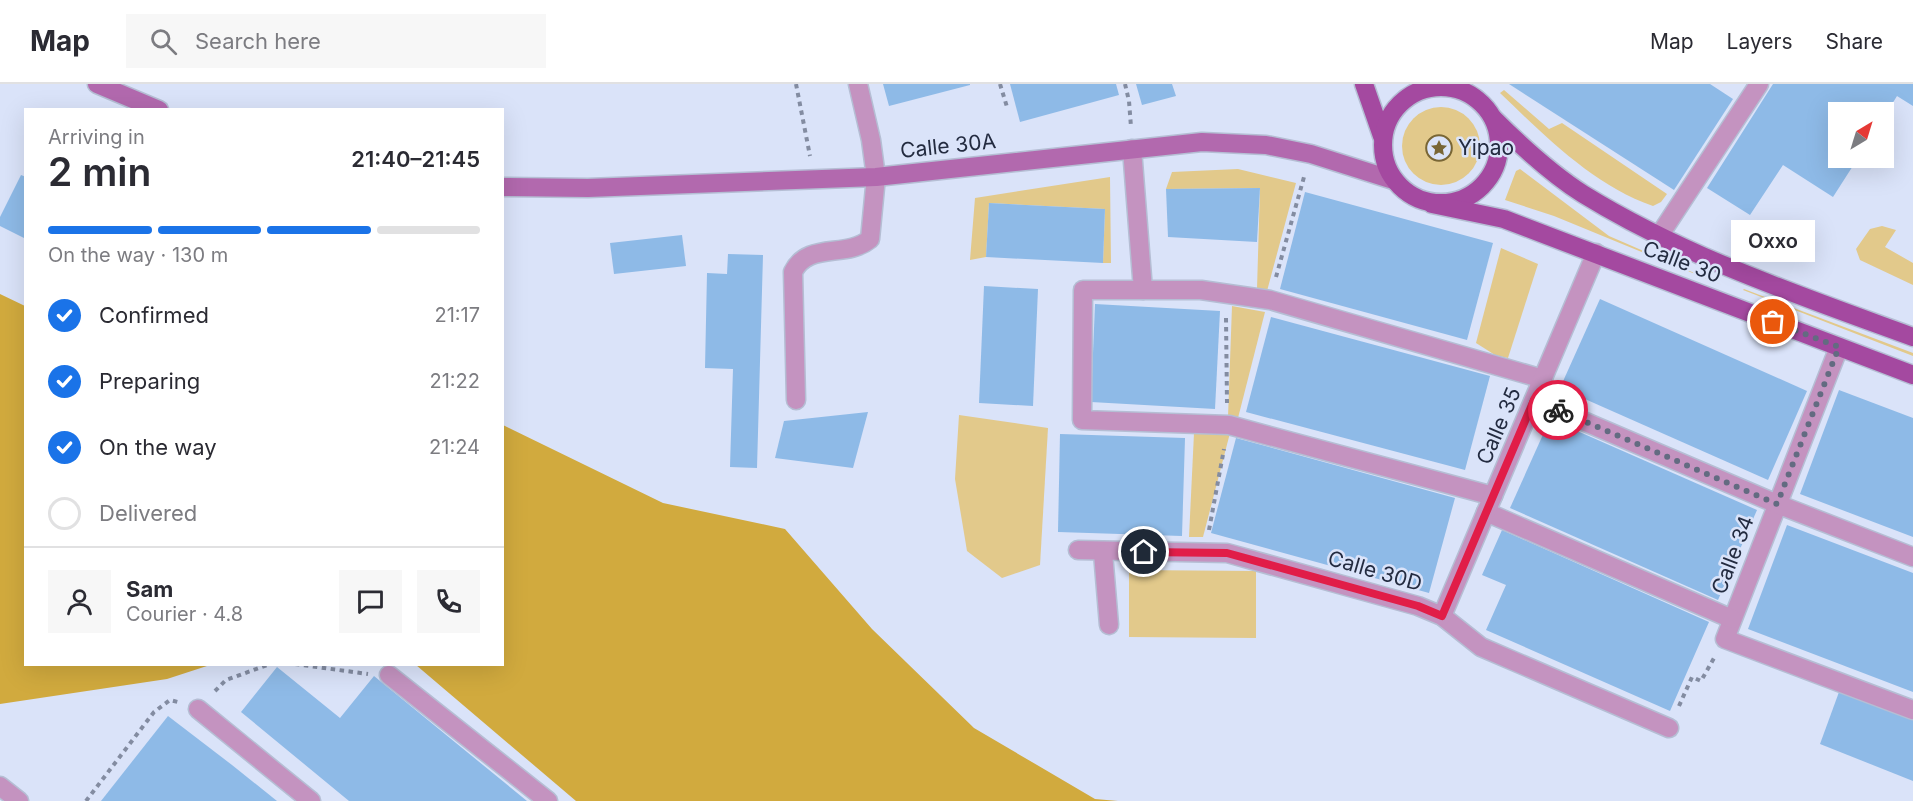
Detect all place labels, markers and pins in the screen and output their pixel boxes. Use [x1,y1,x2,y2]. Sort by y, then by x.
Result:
place icon: Yipao [1424,133,1454,163]
place label: Yipao [1458,135,1514,160]
callout: Oxxo [1731,220,1815,262]
pin [1747,296,1798,347]
pin [1118,526,1169,577]

